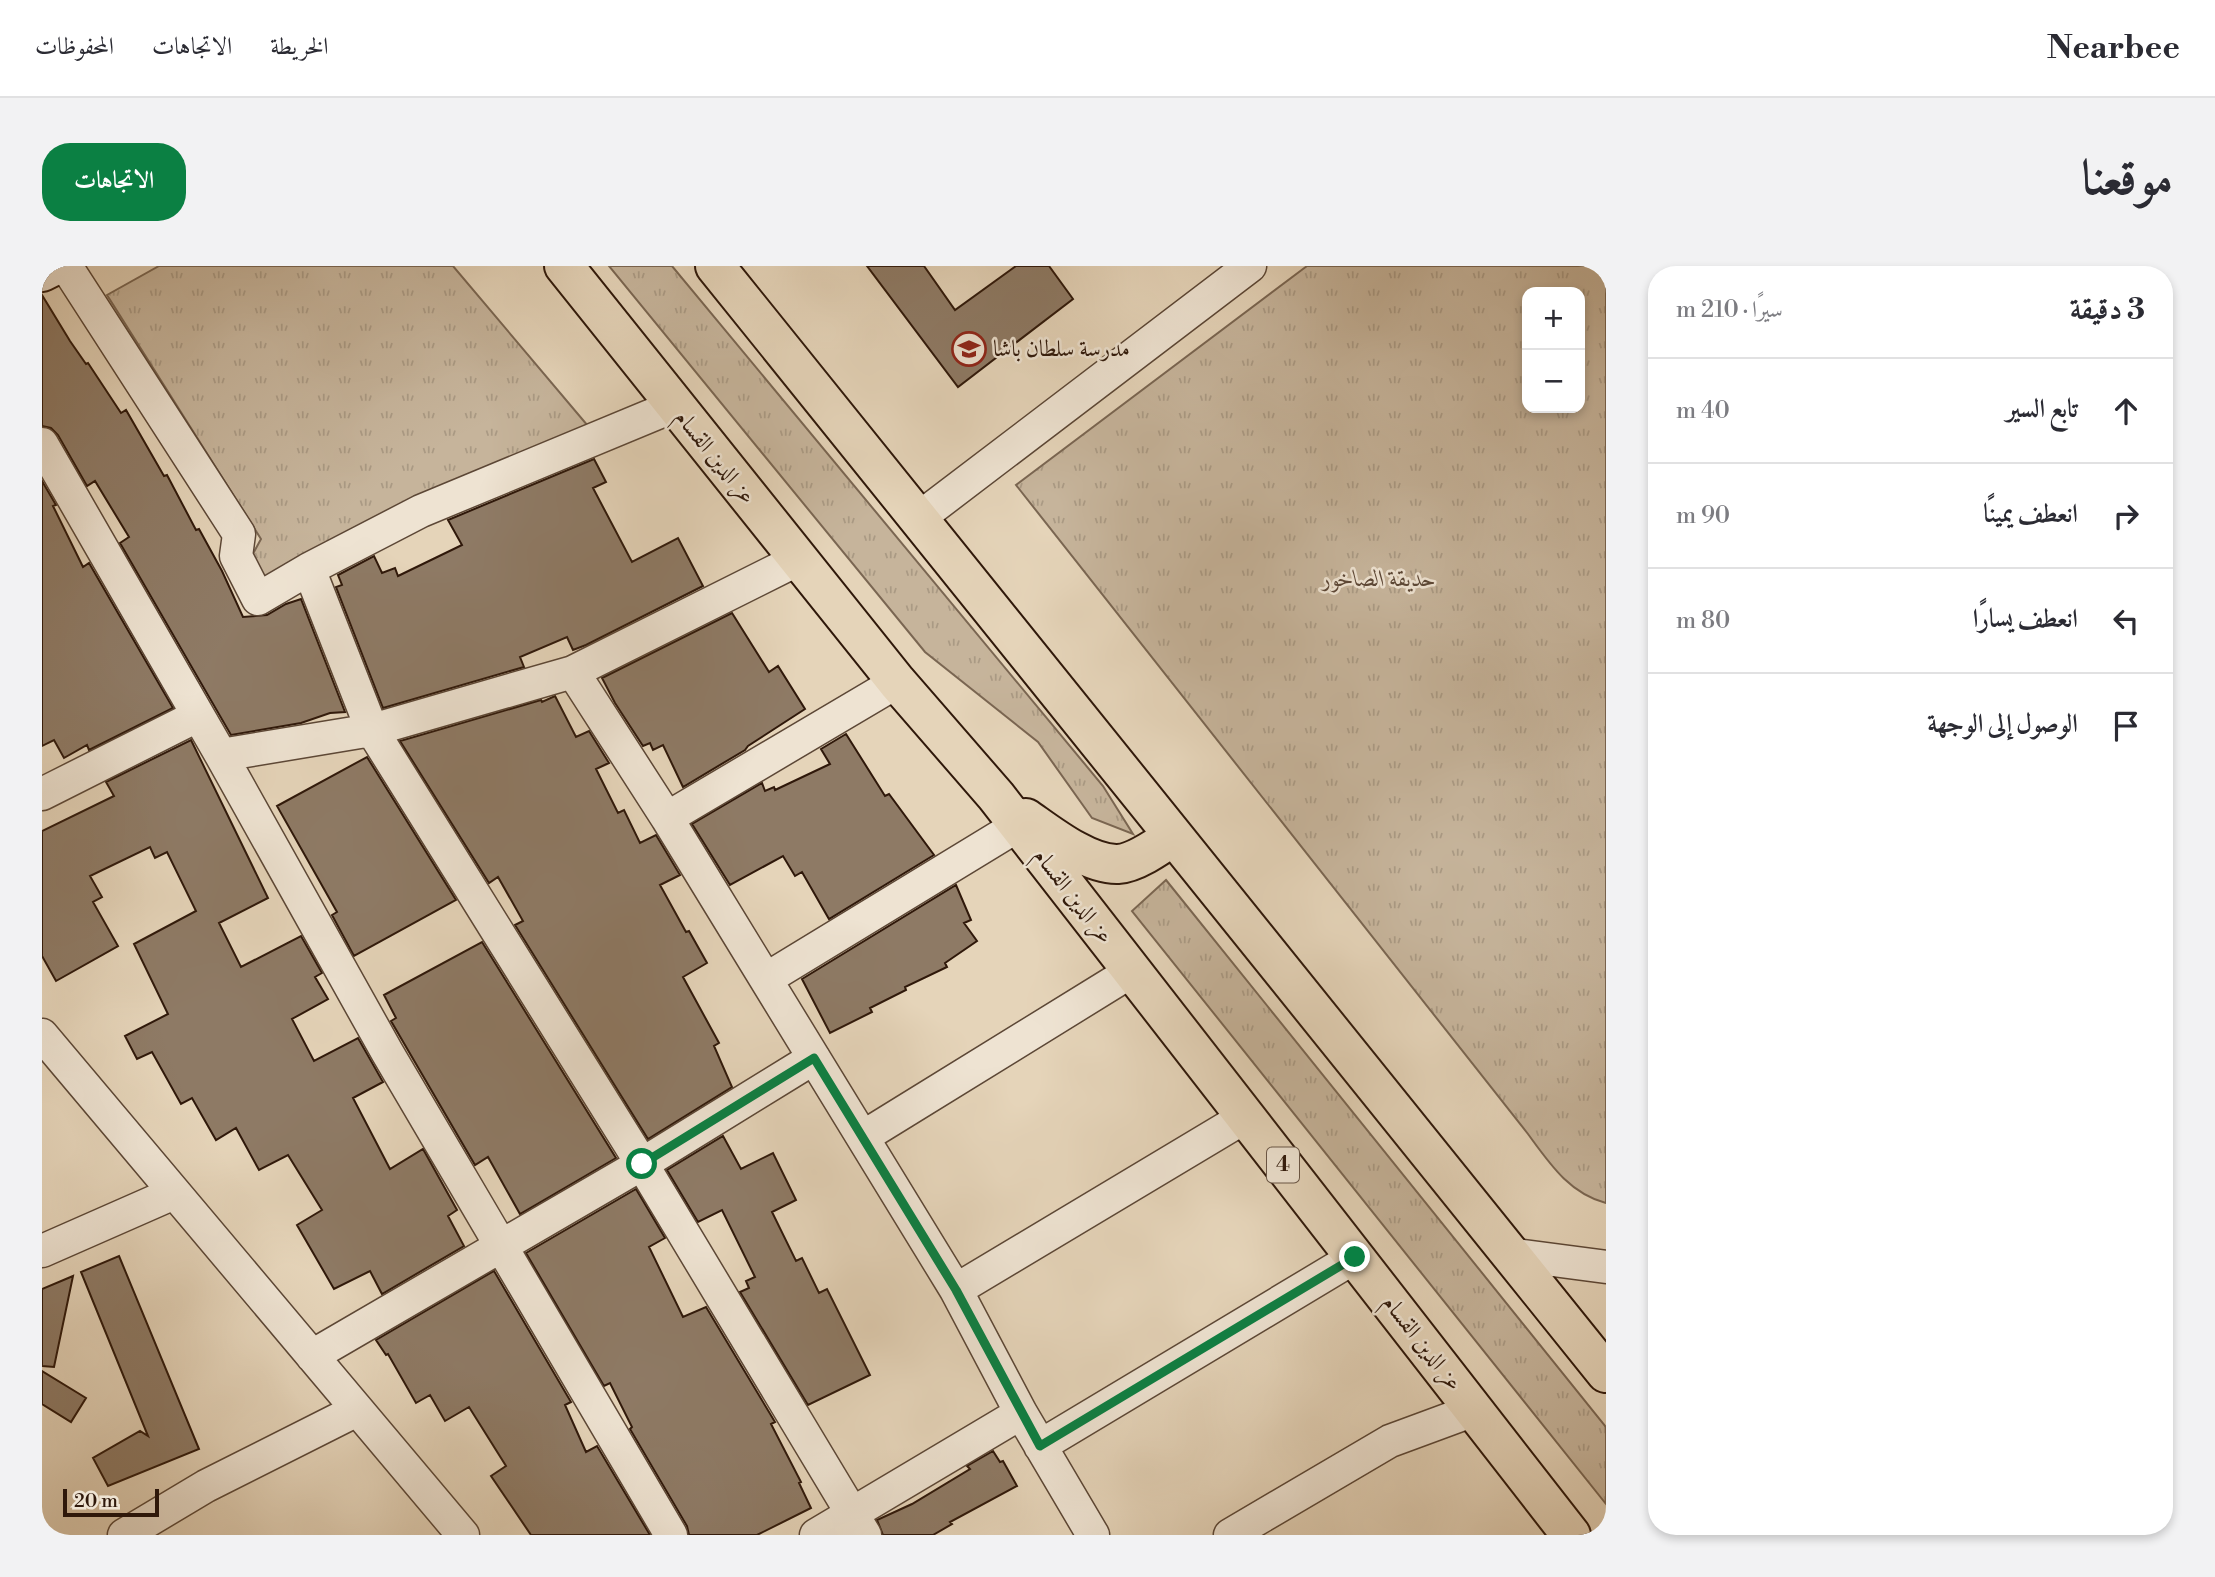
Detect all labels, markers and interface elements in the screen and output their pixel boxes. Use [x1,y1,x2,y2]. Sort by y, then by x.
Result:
text: Nearbee [2047,28,2180,69]
text: المحفوظات [35,32,114,62]
text: الاتجاهات [152,32,232,62]
text: الخريطة [270,32,329,62]
button: الاتجاهات [42,143,186,221]
text: موقعنا [2081,149,2173,210]
map controls [1522,287,1585,413]
button: + [1522,287,1585,350]
text: 3 دقيقة [2070,291,2145,329]
text: سيرًا · 210 m [1676,296,1783,324]
school or university icon: مدرسة سلطان باشا [950,330,988,368]
place label: مدرسة سلطان باشا [993,335,1130,363]
button: − [1522,350,1585,413]
icon: ahead [2107,392,2145,430]
text: تابع السير [2006,393,2078,425]
text: 40 m [1676,397,1730,425]
street label: عز الدين القسام [665,404,762,513]
icon: right [2107,497,2145,535]
text: انعطف يمينًا [1983,498,2078,530]
text: 90 m [1676,502,1730,530]
park label: حديقة الصاخور [1320,565,1436,593]
icon: left [2107,602,2145,640]
text: انعطف يسارًا [1973,603,2078,635]
text: 80 m [1676,607,1730,635]
icon: arrive [2107,707,2145,745]
text: الوصول إلى الوجهة [1927,708,2078,740]
street label: عز الدين القسام [1023,843,1119,952]
road number: 4 [1267,1147,1299,1182]
route start [626,1148,657,1179]
route end [1339,1241,1370,1272]
street label: عز الدين القسام [1372,1290,1468,1399]
scale bar [63,1486,159,1518]
text: 20 m [74,1489,118,1513]

